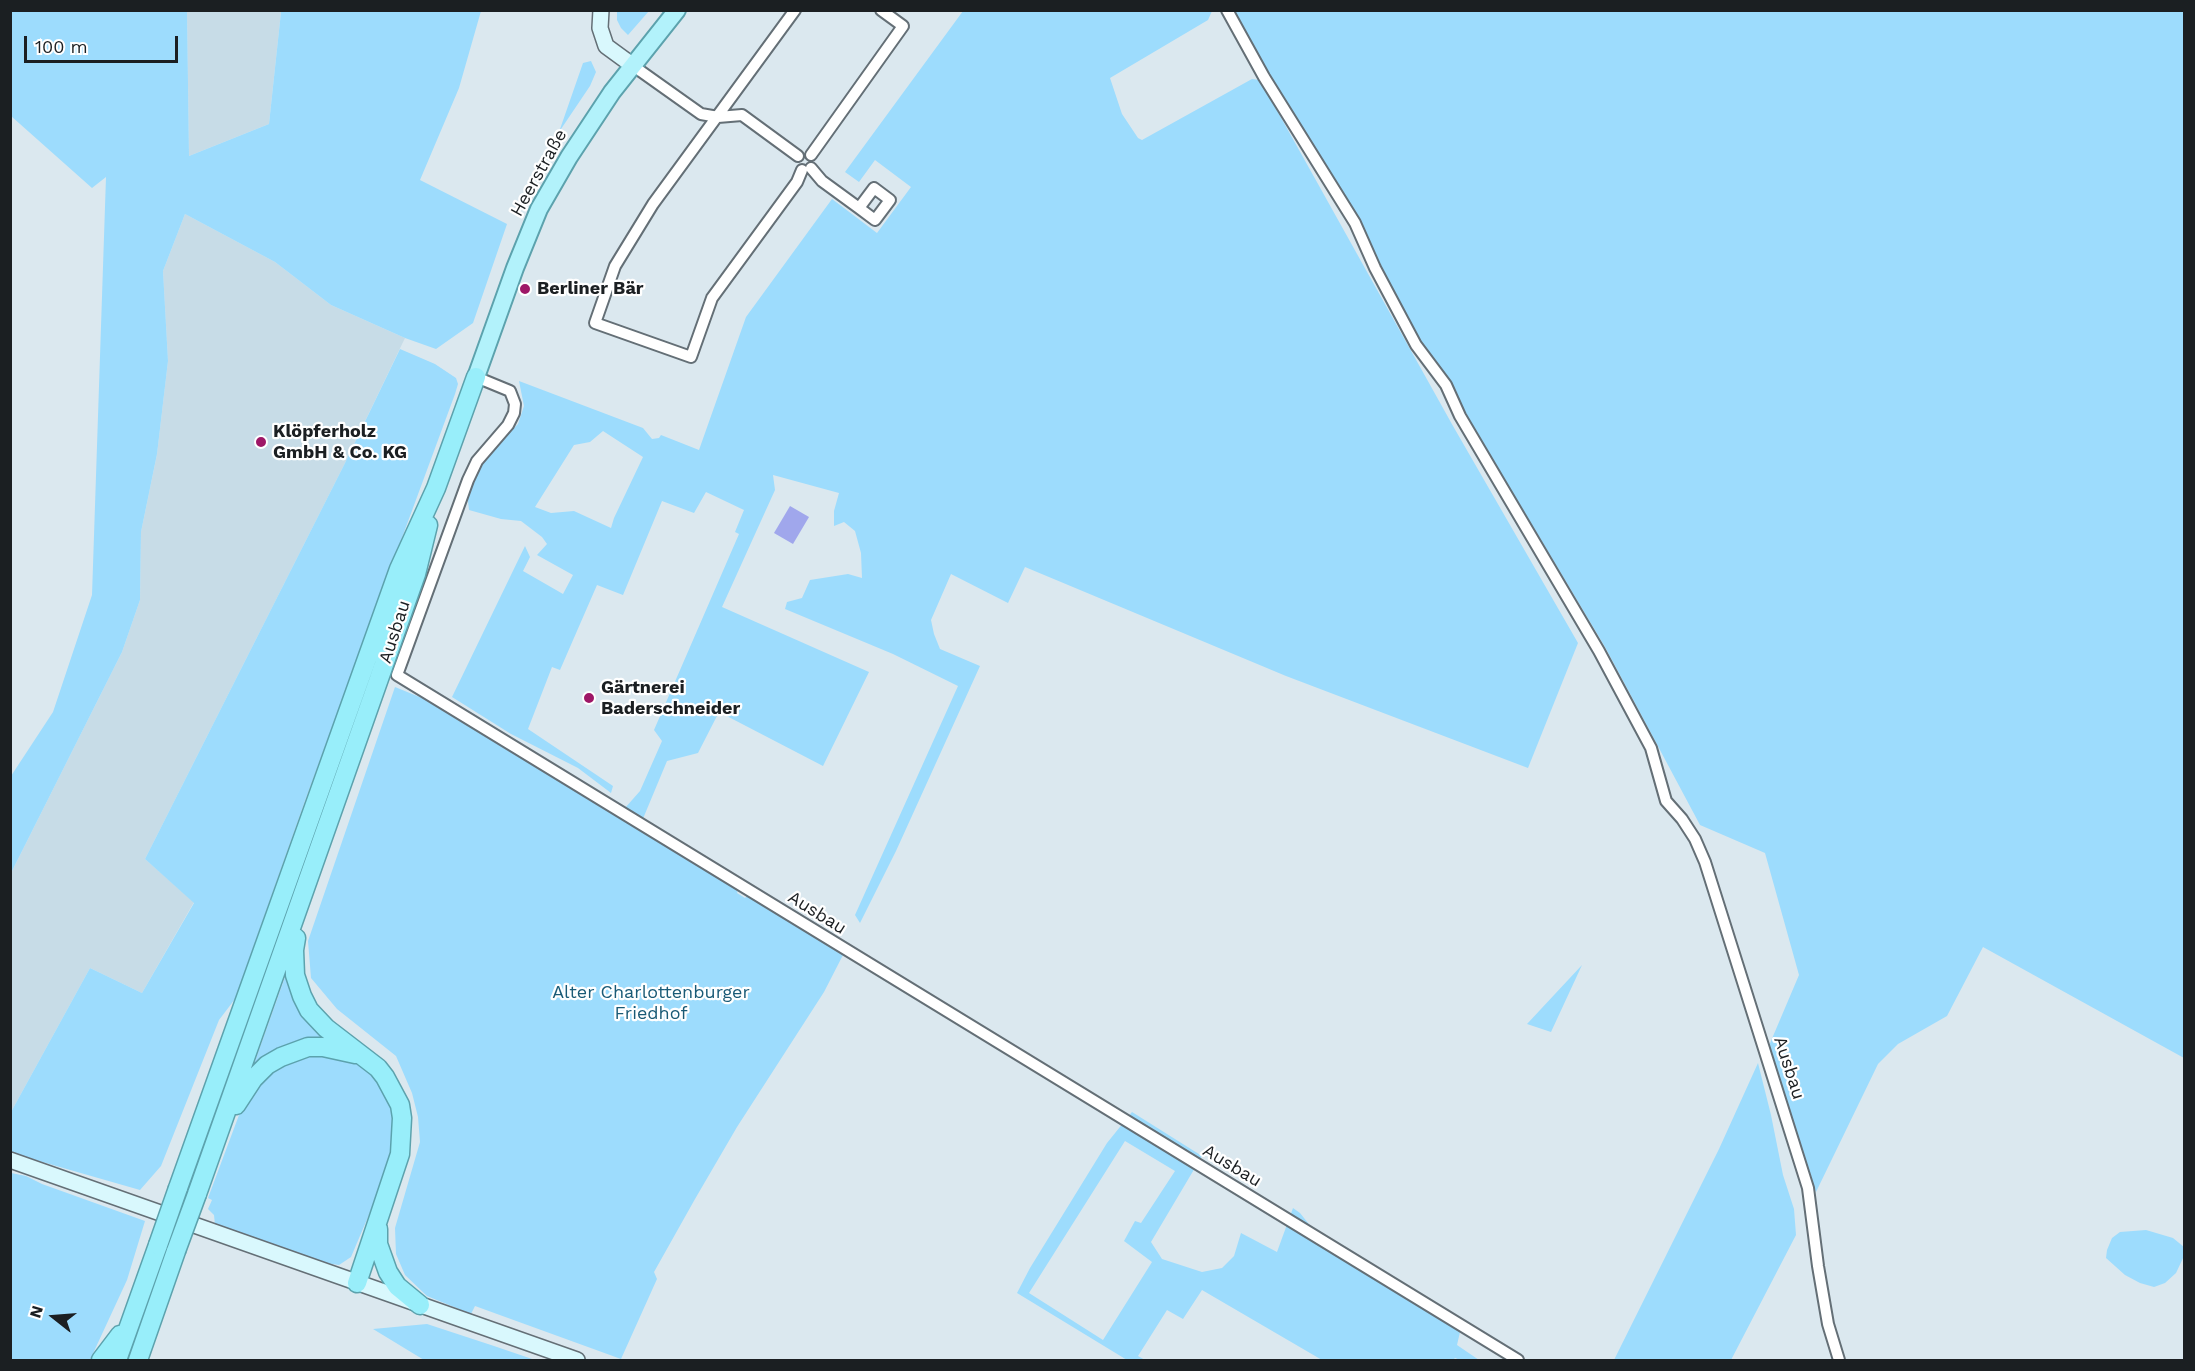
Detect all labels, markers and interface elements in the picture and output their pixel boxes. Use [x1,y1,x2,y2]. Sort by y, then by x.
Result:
scale bar [27,24,182,62]
text: 100 m [35,36,88,57]
street label: Heerstraße [506,126,572,220]
place label: Berliner Bär [537,278,644,300]
marker: Berliner Bär [518,282,532,296]
place label: Klöpferholz GmbH & Co. KG [273,421,407,464]
marker: Klöpferholz GmbH & Co. KG [254,435,268,449]
street label: Ausbau [375,598,415,666]
place label: Gärtnerei Baderschneider [601,677,740,720]
marker: Gärtnerei Baderschneider [582,691,596,705]
street label: Ausbau [784,887,850,939]
park label: Alter Charlottenburger Friedhof [552,982,750,1024]
street label: Ausbau [1769,1034,1809,1102]
street label: Ausbau [1199,1140,1265,1192]
north arrow [24,1287,84,1347]
text: N [25,1303,47,1320]

